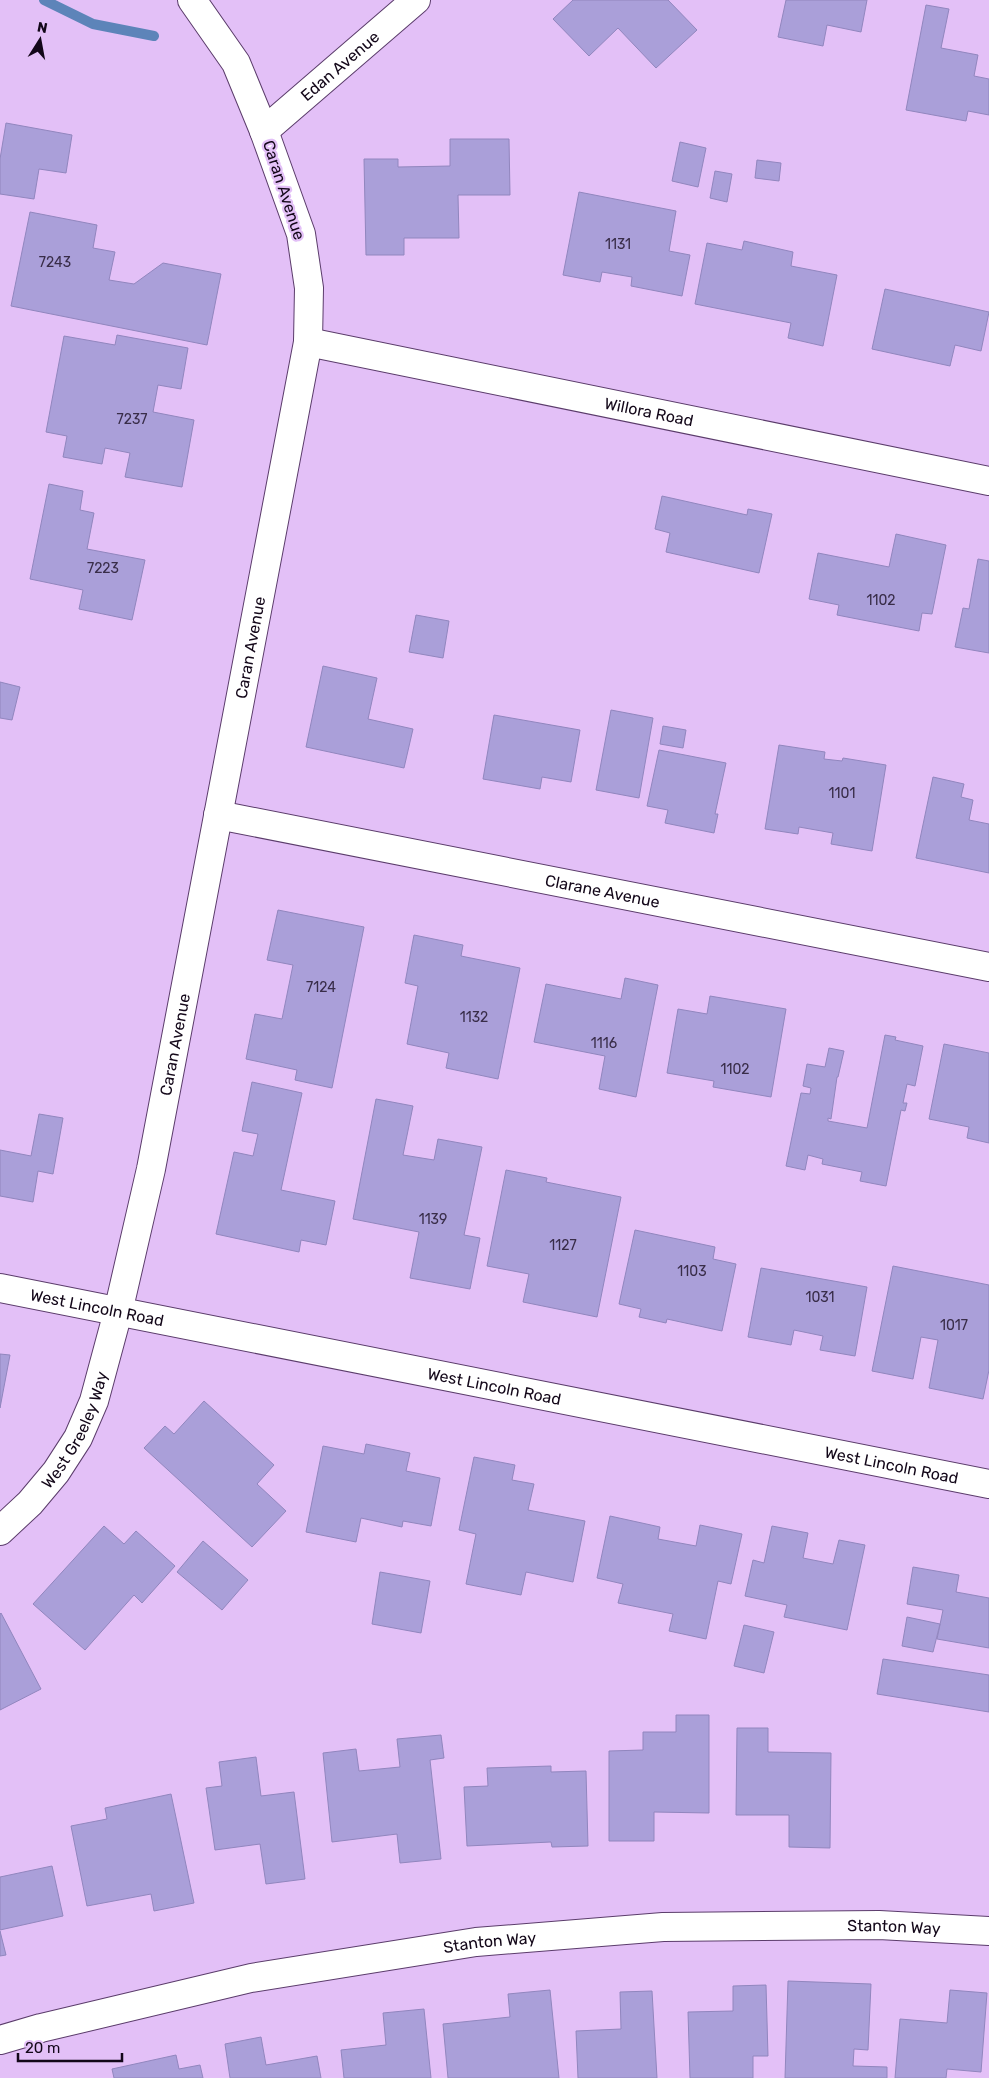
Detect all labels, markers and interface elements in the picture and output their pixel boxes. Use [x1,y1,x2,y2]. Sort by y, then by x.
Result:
north arrow [15,15,65,65]
text: N [36,18,49,37]
street label: Edan Avenue [297,27,383,105]
street label: Caran Avenue [259,138,309,242]
house number: 1131 [605,236,631,253]
house number: 7243 [39,254,71,271]
street label: Willora Road [603,393,695,430]
house number: 7237 [117,411,148,428]
house number: 7223 [87,560,119,577]
house number: 1102 [866,592,896,609]
street label: Caran Avenue [231,595,269,700]
house number: 1101 [829,785,855,802]
street label: Clarane Avenue [544,870,662,911]
house number: 7124 [306,979,336,996]
street label: Caran Avenue [156,992,194,1097]
house number: 1132 [460,1009,488,1026]
house number: 1116 [591,1035,617,1052]
house number: 1102 [720,1061,750,1078]
house number: 1139 [419,1211,447,1228]
house number: 1127 [549,1237,577,1254]
house number: 1103 [677,1263,707,1280]
street label: West Lincoln Road [29,1285,166,1330]
house number: 1031 [805,1289,835,1306]
house number: 1017 [940,1317,968,1334]
street label: West Lincoln Road [426,1363,563,1409]
street label: West Greeley Way [37,1369,111,1492]
street label: West Lincoln Road [823,1442,960,1487]
street label: Stanton Way [847,1915,941,1938]
street label: Stanton Way [442,1928,537,1957]
scale bar [18,2030,121,2062]
text: 20 m [25,2039,60,2057]

